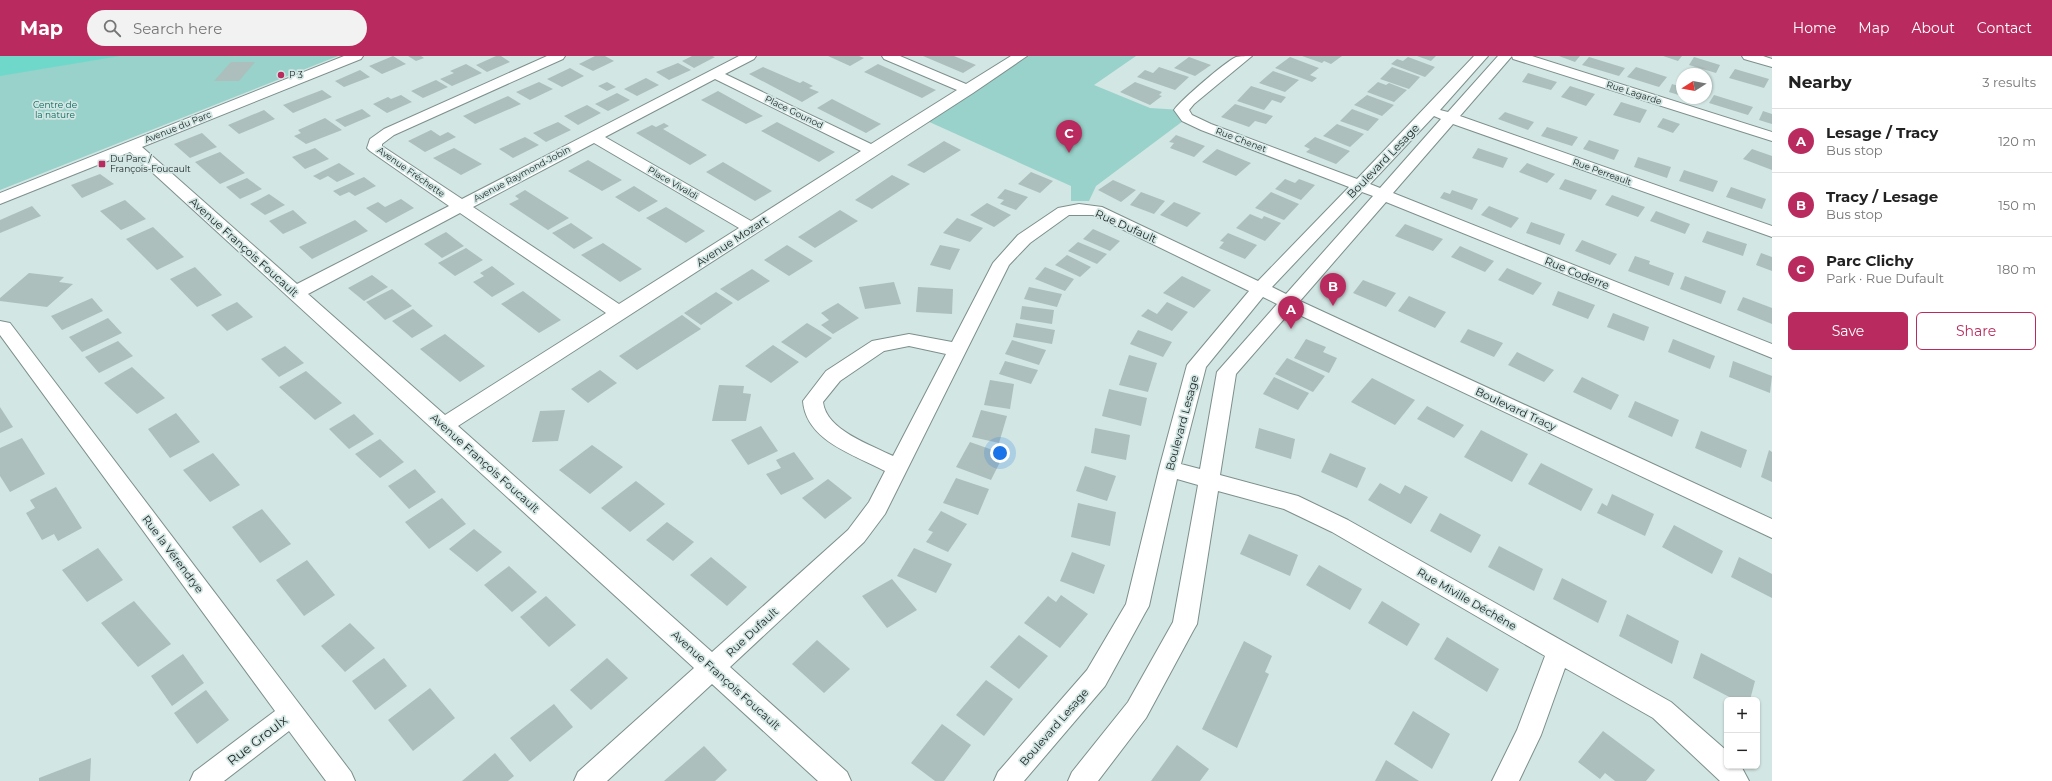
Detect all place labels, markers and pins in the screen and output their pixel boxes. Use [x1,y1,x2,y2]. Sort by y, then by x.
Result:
place label: P 3 [289,69,303,80]
marker: P 3 [276,70,286,80]
pin: C [1056,120,1082,153]
place label: Du Parc / François-Foucault [110,153,191,174]
marker: Du Parc / François-Foucault [97,159,107,169]
pin: B [1320,273,1346,306]
pin: A [1278,296,1304,329]

